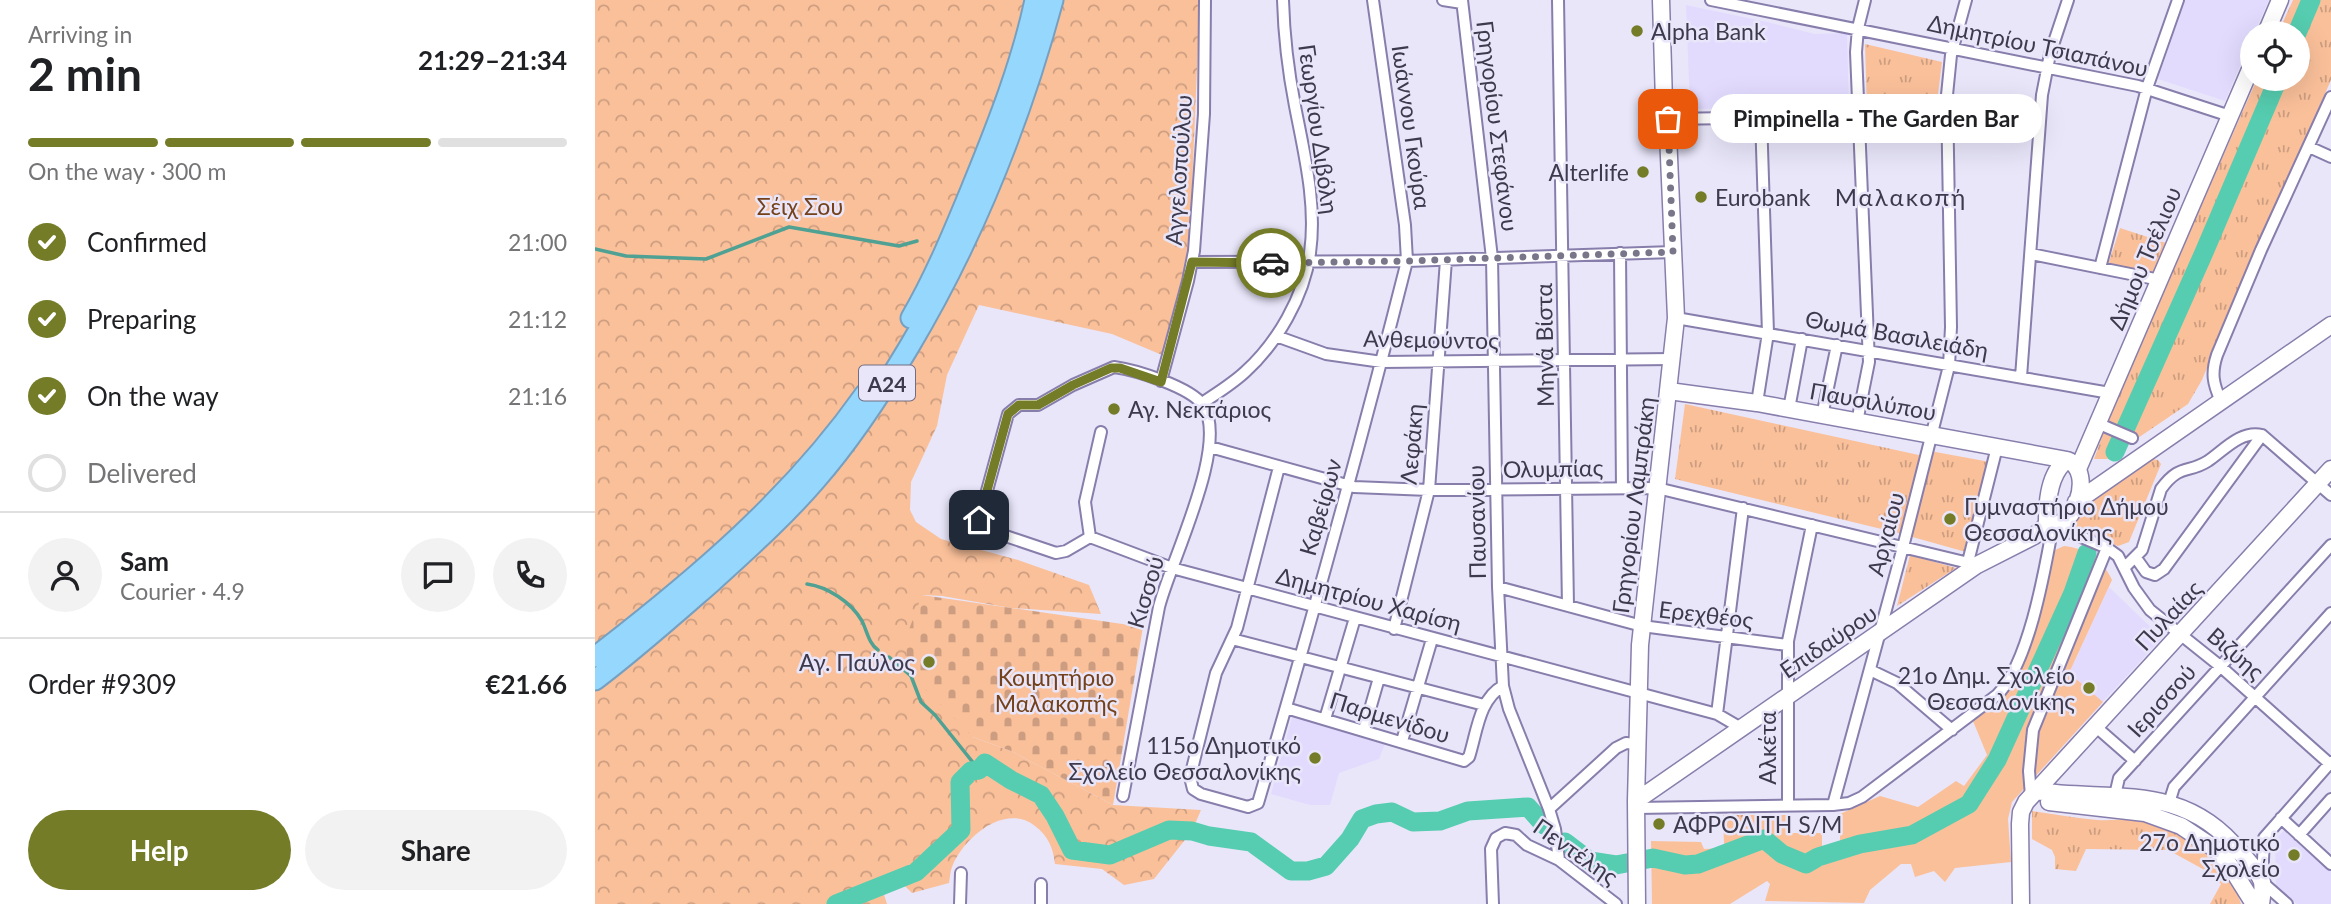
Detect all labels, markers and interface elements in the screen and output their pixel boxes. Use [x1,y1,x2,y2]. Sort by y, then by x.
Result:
street label: Δημητρίου Τσιαπάνου [1925,8,2151,82]
place label: Alpha Bank [1651,17,1766,45]
street label: Γρηγορίου Στεφάνου [1471,19,1525,233]
text: Arriving in [28,20,132,48]
map controls [2240,21,2310,91]
button: locate [2240,21,2310,91]
marker: Alpha Bank [1629,23,1645,39]
street label: Γεωργίου Διβόλη [1293,42,1345,216]
street label: Ιωάννου Γκούρα [1387,43,1437,211]
text: 21:29–21:34 [418,44,567,76]
text: 2 min [28,46,142,101]
pin [1638,89,1698,149]
street label: Αγγελοπούλου [1159,94,1197,246]
callout: Pimpinella - The Garden Bar [1710,94,2043,144]
icon: bag [1649,100,1687,138]
text: Pimpinella - The Garden Bar [1733,104,2019,132]
text: On the way · 300 m [28,157,227,185]
place label: Alterlife [1549,158,1629,186]
marker: Alterlife [1635,164,1651,180]
district label: Μαλακοπή [1835,182,1967,211]
street label: Δήμου Τσέλιου [2101,182,2187,334]
place label: Eurobank [1715,183,1811,211]
marker: Eurobank [1693,189,1709,205]
park label: Σέιχ Σου [757,192,843,220]
icon: check [28,223,66,261]
text: Confirmed [87,226,207,258]
text: 21:00 [508,228,567,256]
courier [1236,228,1306,298]
icon: car [1252,244,1290,282]
street label: Μηνά Βίστα [1529,282,1559,407]
icon: check [28,300,66,338]
text: Preparing [87,303,196,335]
street label: Θωμά Βασιλειάδη [1803,304,1991,364]
text: 21:12 [508,305,567,333]
street label: Ανθεμούντος [1363,324,1499,354]
road number: Α24 [859,366,915,400]
street label: Παυσιλύπου [1808,376,1938,426]
icon: check [28,377,66,415]
text: On the way [87,380,219,412]
text: 21:16 [508,382,567,410]
place label: Αγ. Νεκτάριος [1128,395,1271,423]
street label: Γρηγορίου Λαμπράκη [1606,395,1660,615]
marker: Αγ. Νεκτάριος [1106,401,1122,417]
street label: Λεφάκη [1394,402,1428,486]
street label: Ολυμπίας [1503,453,1604,483]
street label: Καβείρων [1293,455,1347,559]
text: Delivered [87,457,197,489]
street label: Παυσανίου [1461,465,1491,579]
street label: Αργαίου [1860,489,1910,579]
pin [949,490,1009,550]
place label: Γυμναστήριο Δήμου Θεσσαλονίκης [1964,492,2169,546]
icon: home [960,501,998,539]
marker: Γυμναστήριο Δήμου Θεσσαλονίκης [1942,511,1958,527]
button: person [28,538,102,612]
button: chat [401,538,475,612]
button: phone [493,538,567,612]
text: Sam [120,545,169,577]
street label: Κισσού [1121,552,1169,632]
street label: Δημητρίου Χαρίση [1273,561,1465,637]
street label: Πυλαίας [2129,574,2208,656]
text: Courier · 4.9 [120,577,245,605]
street label: Ερεχθέος [1657,594,1755,634]
street label: Επιδαύρου [1774,598,1882,684]
street label: Βιζύης [2202,621,2270,685]
place label: Αγ. Παύλος [799,648,915,676]
marker: Αγ. Παύλος [921,654,937,670]
street label: Ιερισσού [2121,658,2201,742]
place label: 21ο Δημ. Σχολείο Θεσσαλονίκης [1898,661,2075,715]
park label: Κοιμητήριο Μαλακοπής [995,663,1118,717]
text: Order #9309 [28,668,177,700]
text: €21.66 [485,668,567,700]
marker: 21ο Δημ. Σχολείο Θεσσαλονίκης [2081,680,2097,696]
street label: Παρμενίδου [1327,685,1453,749]
street label: Αλκέτα [1753,711,1781,785]
place label: 115o Δημοτικό Σχολείο Θεσσαλονίκης [1069,731,1301,785]
marker: 115o Δημοτικό Σχολείο Θεσσαλονίκης [1307,750,1323,766]
button: Help [28,810,291,890]
button: Share [305,810,567,890]
place label: ΑΦΡΟΔΙΤΗ S/M [1673,810,1842,838]
street label: Πεντέλης [1528,812,1624,890]
marker: ΑΦΡΟΔΙΤΗ S/M [1651,816,1667,832]
place label: 27ο Δημοτικό Σχολείο [2139,828,2280,882]
marker: 27ο Δημοτικό Σχολείο [2286,847,2302,863]

